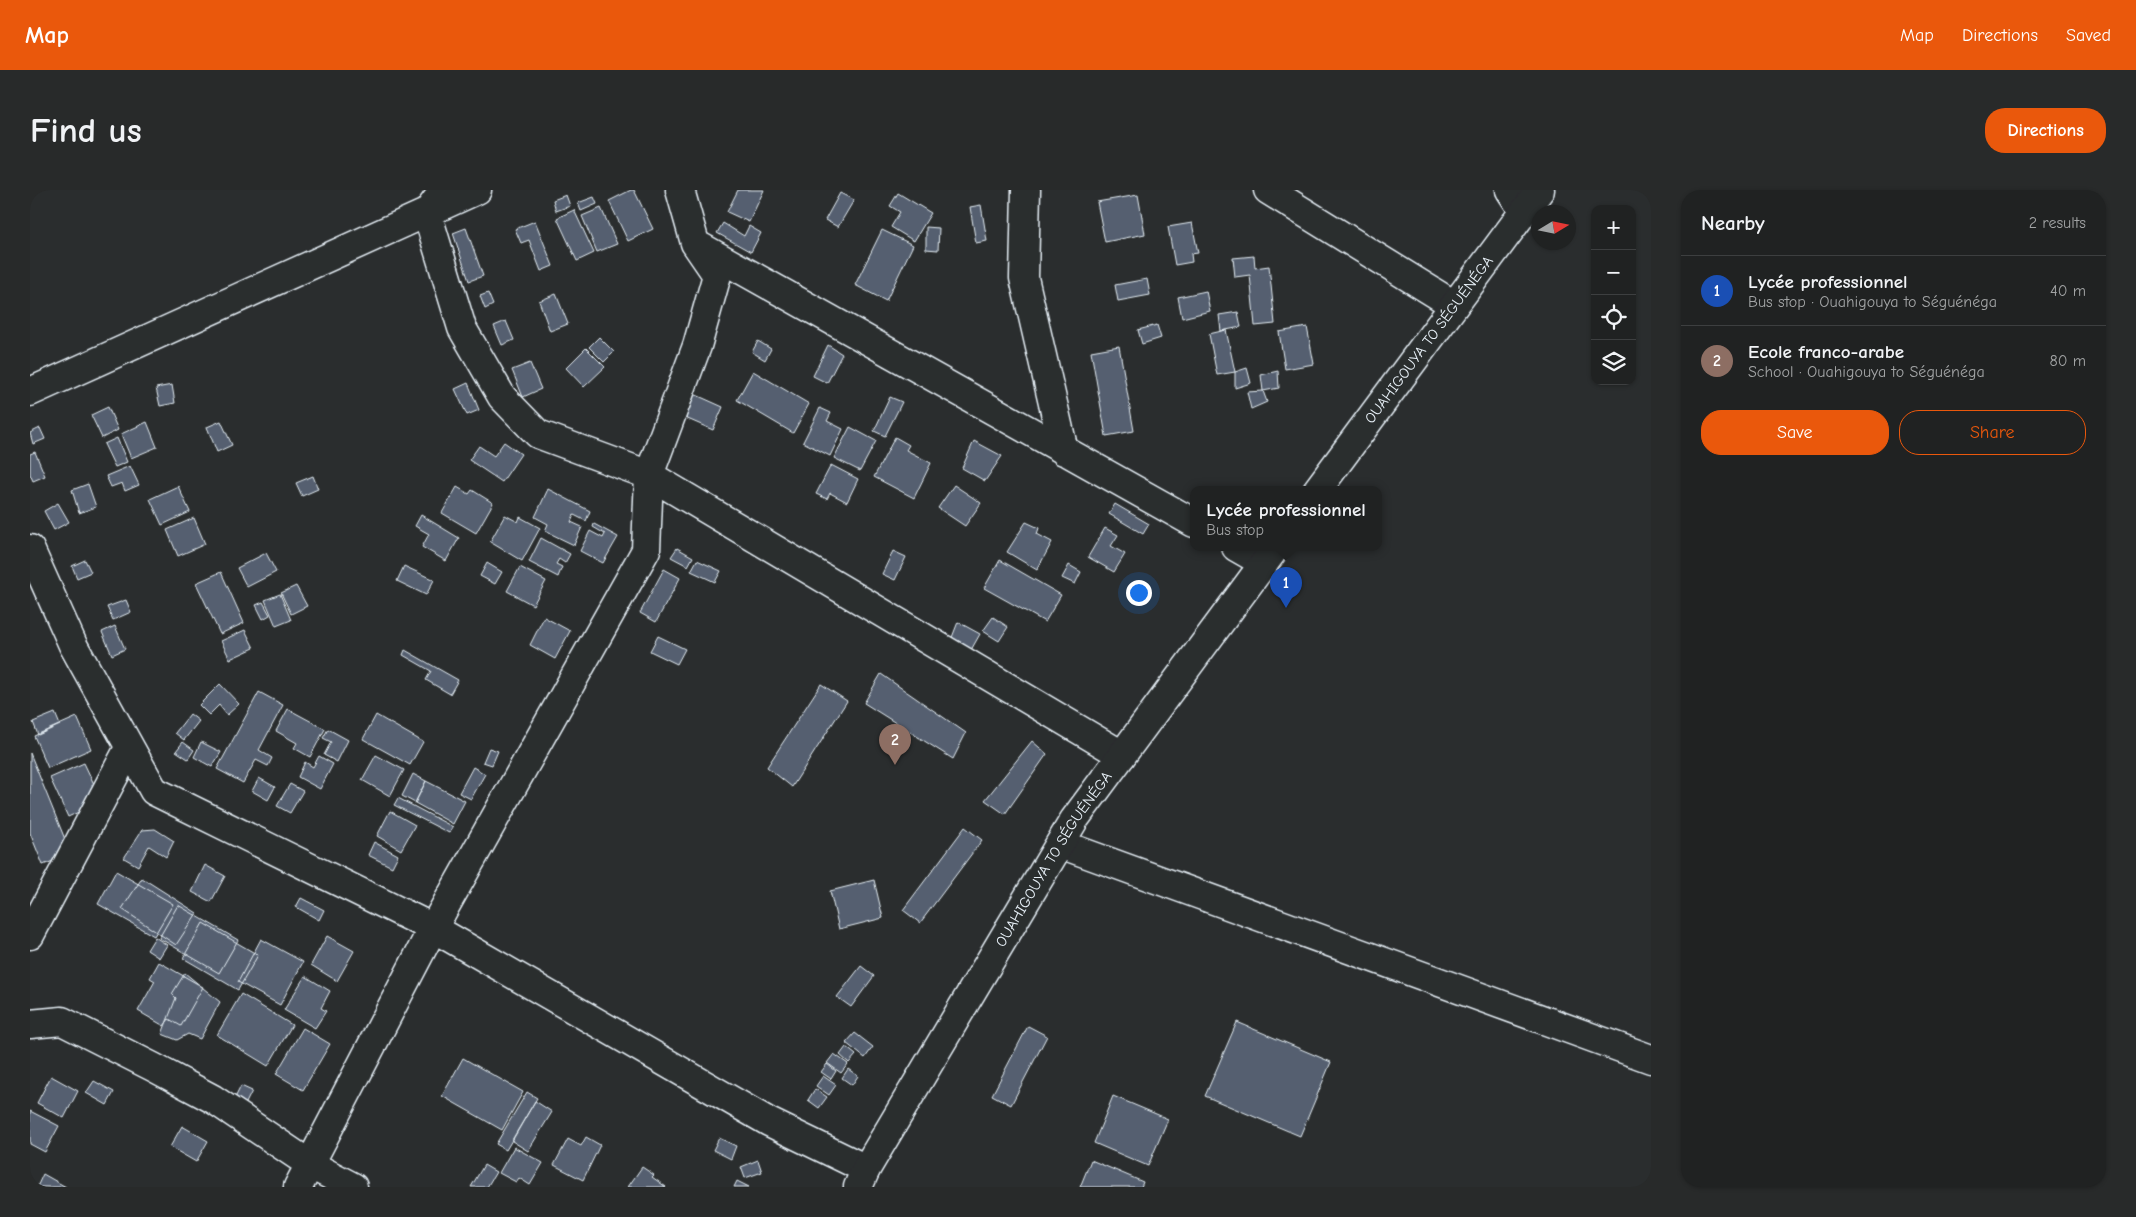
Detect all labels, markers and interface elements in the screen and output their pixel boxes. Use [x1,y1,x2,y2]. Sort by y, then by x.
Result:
text: Map [25,21,69,49]
text: Map [1900,25,1934,46]
text: Directions [1962,25,2038,46]
text: Saved [2066,25,2111,46]
button: Directions [1985,108,2106,153]
text: Find us [30,110,142,151]
north arrow [1531,205,1576,250]
map controls [1591,205,1636,385]
button: + [1591,205,1636,250]
text: Nearby [1701,211,1765,235]
text: 2 results [2029,214,2086,232]
button: − [1591,250,1636,295]
street label: OUAHIGOUYA TO SÉGUÉNÉGA [1361,252,1497,427]
text: Lycée professionnel [1748,271,1908,293]
text: 1 [1714,282,1720,300]
text: 40 m [2050,282,2086,300]
text: Bus stop · Ouahigouya to Séguénéga [1748,293,1997,311]
button: locate [1591,295,1636,340]
button: layers [1591,340,1636,385]
text: Ecole franco-arabe [1748,341,1904,363]
text: 2 [1713,352,1721,370]
text: 80 m [2049,352,2086,370]
text: School · Ouahigouya to Séguénéga [1748,363,1985,381]
button: Save [1701,410,1889,455]
button: Share [1899,410,2086,455]
popup [1190,486,1382,551]
text: Lycée professionnel [1206,499,1366,521]
text: Bus stop [1206,521,1264,539]
pin: 1 [1270,567,1302,608]
your location [1126,580,1152,606]
pin: 2 [879,724,911,765]
street label: OUAHIGOUYA TO SÉGUÉNÉGA [991,768,1116,950]

